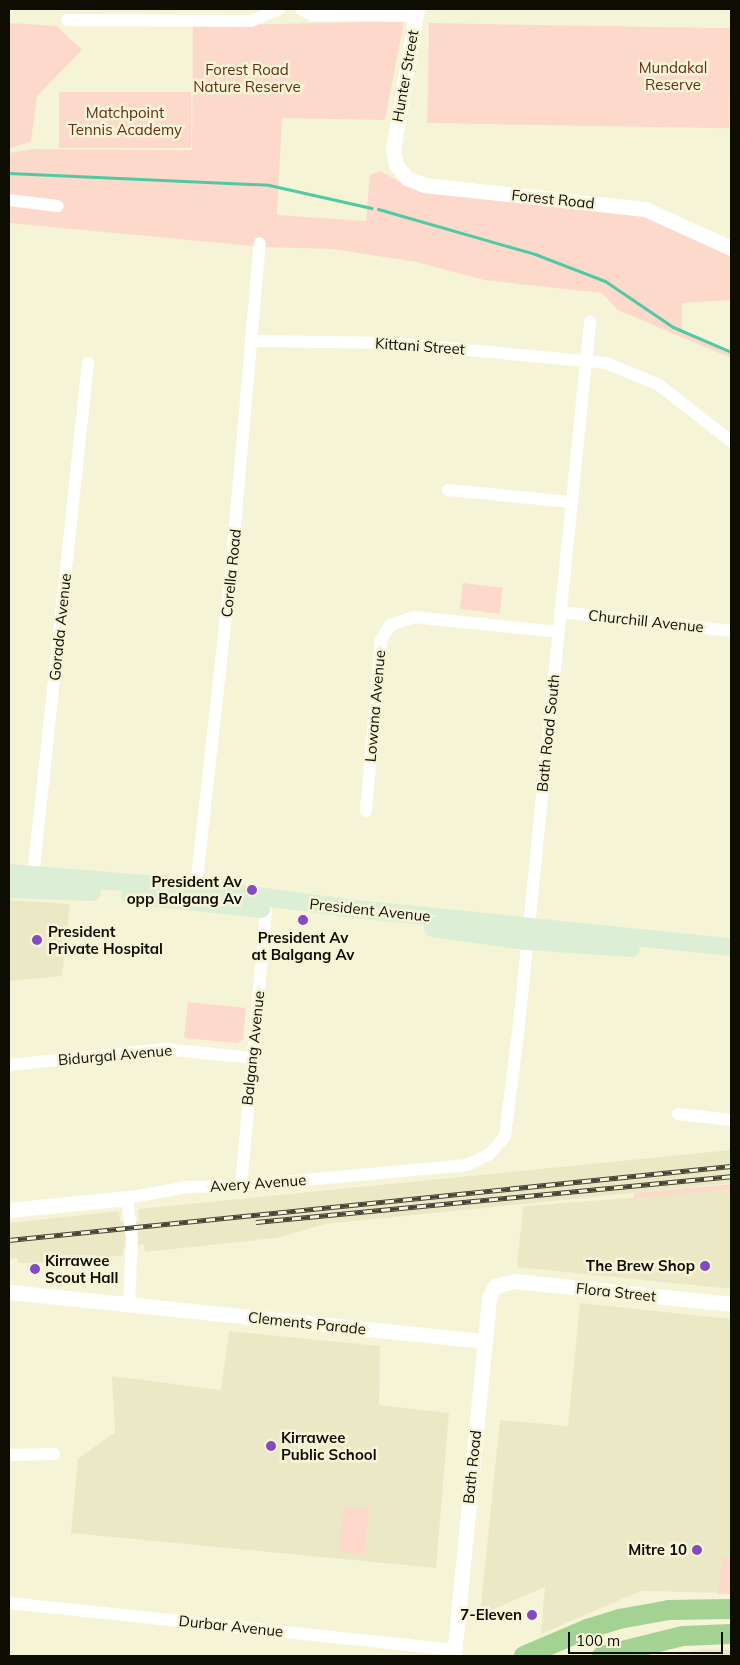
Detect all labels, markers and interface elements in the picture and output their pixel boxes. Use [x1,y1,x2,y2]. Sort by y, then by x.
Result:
street label: Hunter Street [388,29,422,123]
park label: Mundakal Reserve [639,58,707,93]
park label: Forest Road Nature Reserve [193,60,301,95]
park label: Matchpoint Tennis Academy [68,103,182,138]
street label: Forest Road [511,186,595,212]
street label: Kittani Street [374,334,466,358]
street label: Corella Road [217,528,245,618]
street label: Gorada Avenue [45,572,75,682]
street label: Churchill Avenue [587,606,705,636]
street label: Lowana Avenue [361,649,389,763]
street label: Bath Road South [533,673,563,793]
place label: President Av opp Balgang Av [127,872,242,907]
marker: President Av opp Balgang Av [246,884,258,896]
street label: President Avenue [309,895,431,925]
marker: President Av at Balgang Av [297,914,309,926]
place label: President Private Hospital [48,922,163,957]
place label: President Av at Balgang Av [252,928,354,963]
marker: President Private Hospital [30,933,44,947]
street label: Balgang Avenue [238,990,268,1106]
street label: Bidurgal Avenue [57,1041,173,1069]
street label: Avery Avenue [209,1171,307,1195]
place label: Kirrawee Scout Hall [45,1251,118,1286]
place label: The Brew Shop [586,1257,695,1275]
marker: The Brew Shop [699,1260,711,1272]
marker: Kirrawee Scout Hall [29,1263,41,1275]
street label: Flora Street [575,1279,657,1305]
street label: Clements Parade [247,1308,367,1338]
place label: Kirrawee Public School [281,1428,377,1463]
street label: Bath Road [459,1429,485,1505]
marker: Kirrawee Public School [265,1440,277,1452]
place label: Mitre 10 [628,1541,687,1559]
marker: Mitre 10 [691,1544,703,1556]
place label: 7-Eleven [460,1606,522,1624]
marker: 7-Eleven [526,1609,538,1621]
street label: Durbar Avenue [178,1612,284,1640]
scale bar [570,1622,725,1654]
text: 100 m [576,1631,620,1650]

